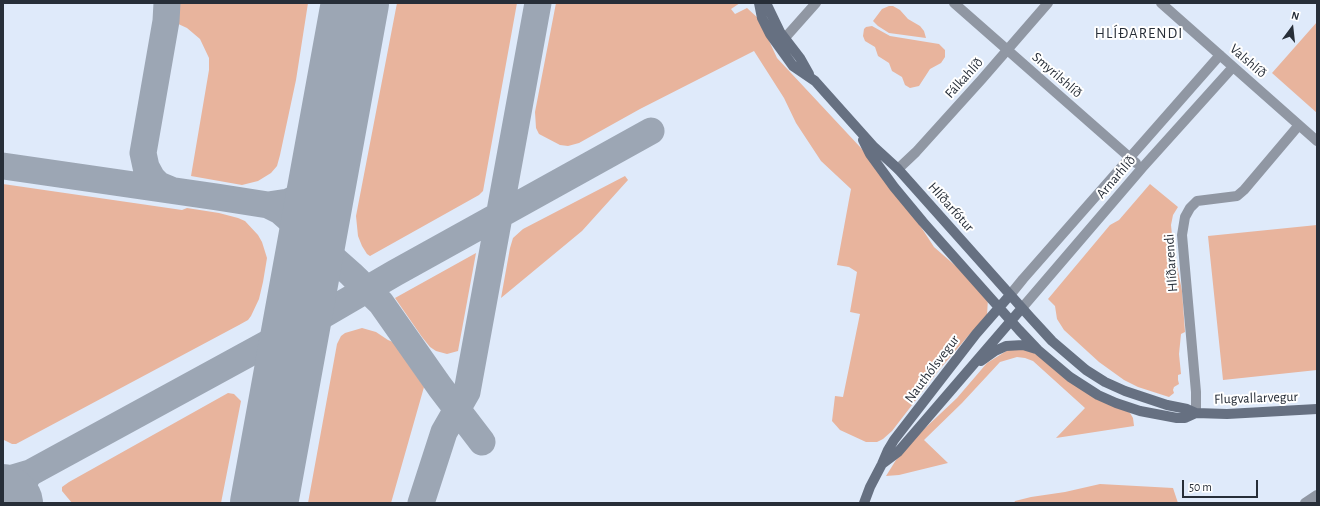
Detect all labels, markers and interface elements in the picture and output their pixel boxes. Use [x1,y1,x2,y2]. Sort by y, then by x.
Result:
north arrow [1272,8,1312,48]
text: N [1290,10,1300,22]
district label: HLÍÐARENDI [1095,24,1183,42]
street label: Valshlíð [1226,40,1270,82]
street label: Smyrilshlíð [1029,49,1085,101]
street label: Fálkahlíð [941,54,987,102]
street label: Arnarhlíð [1093,152,1139,202]
street label: Hlíðarfótur [924,179,978,235]
street label: Hlíðarendi [1161,233,1181,293]
street label: Nauthólsvegur [901,332,963,406]
street label: Flugvallarvegur [1214,388,1298,408]
scale bar [1184,472,1260,498]
text: 50 m [1189,481,1212,493]

